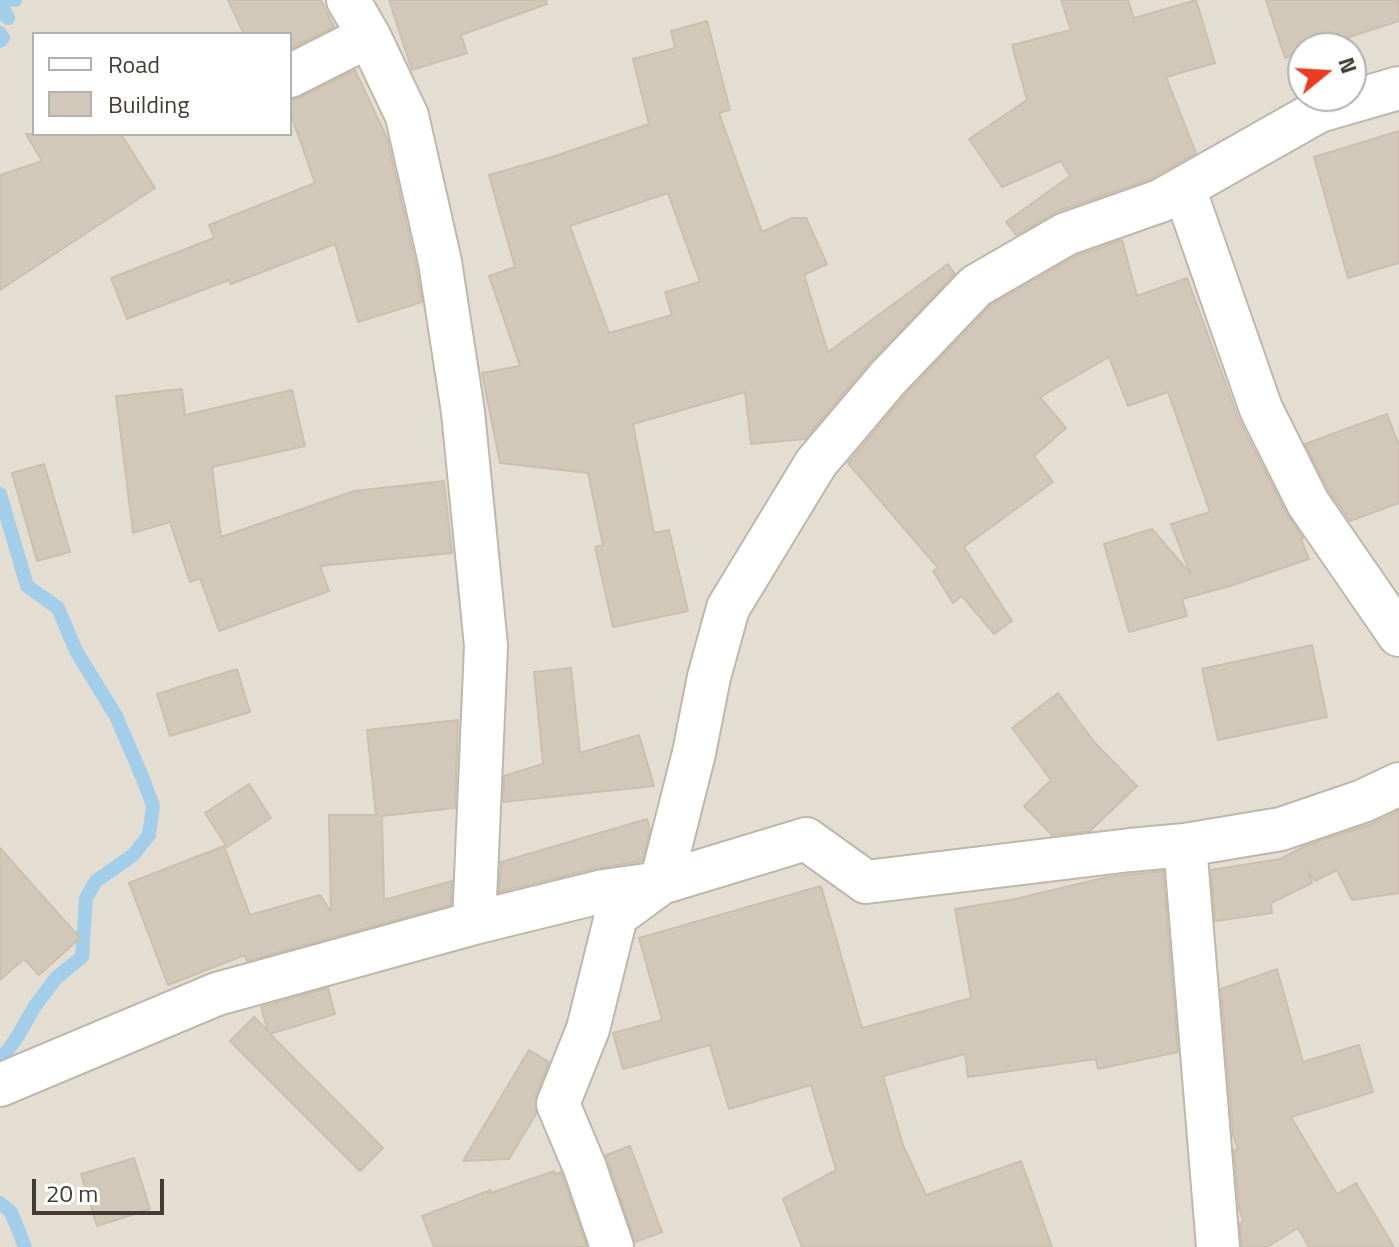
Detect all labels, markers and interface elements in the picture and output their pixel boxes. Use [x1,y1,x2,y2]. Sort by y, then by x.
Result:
legend [32,32,292,136]
north arrow [1287,32,1367,112]
text: Road [108,46,160,82]
text: N [1329,53,1366,78]
text: Building [108,86,190,122]
scale bar [36,1163,168,1213]
text: 20 m [46,1175,98,1211]

